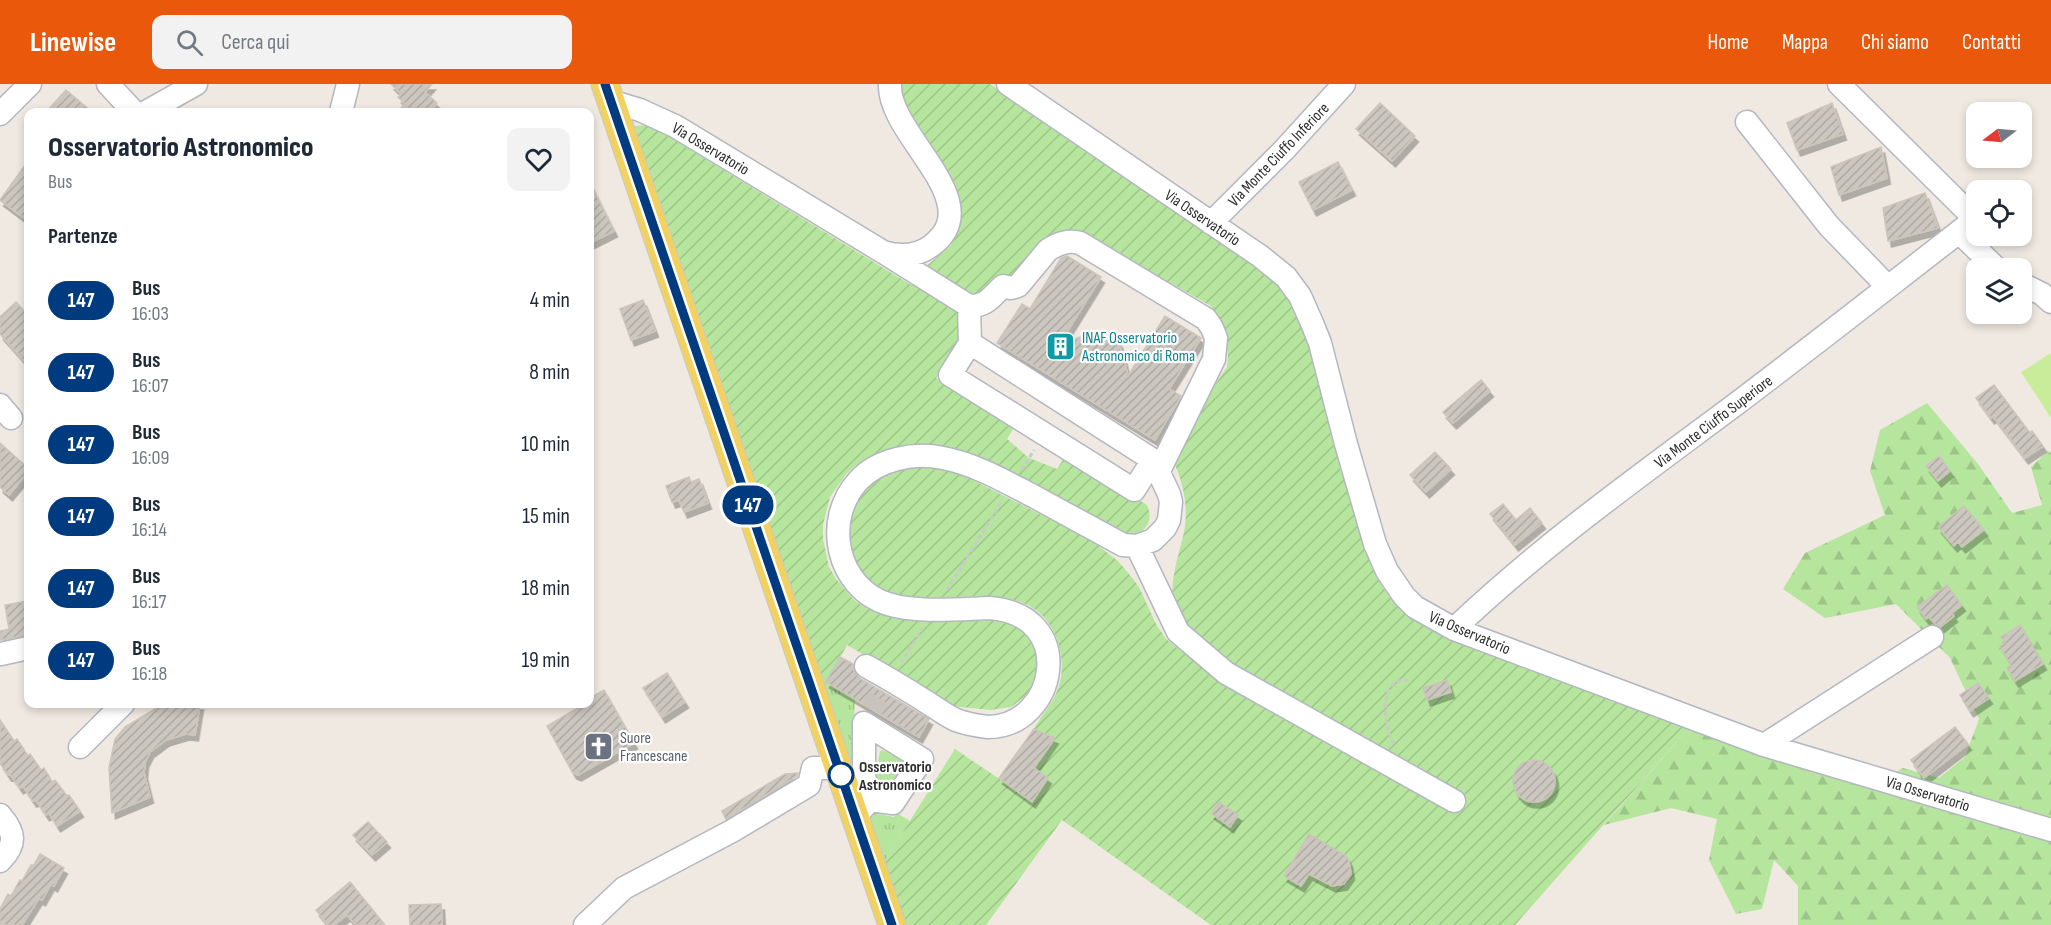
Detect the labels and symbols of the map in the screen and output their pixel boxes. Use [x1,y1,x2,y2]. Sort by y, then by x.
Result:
street label: Via Monte Ciuffo Inferiore [1225,99,1333,211]
north arrow [1966,102,2032,168]
street label: Via Osservatorio [668,119,752,180]
street label: Via Osservatorio [1161,186,1244,250]
place label: INAF Osservatorio Astronomico di Roma [1081,329,1195,366]
building icon: INAF Osservatorio Astronomico di Roma [1045,330,1077,362]
street label: Via Monte Ciuffo Superiore [1651,372,1777,473]
line badge: 147 [714,486,783,524]
street label: Via Osservatorio [1426,608,1513,659]
place label: Suore Francescane [620,729,688,766]
church icon: Suore Francescane [583,730,615,762]
place label: Osservatorio Astronomico [858,758,932,795]
marker: Osservatorio Astronomico [828,762,854,788]
street label: Via Osservatorio [1883,773,1972,816]

